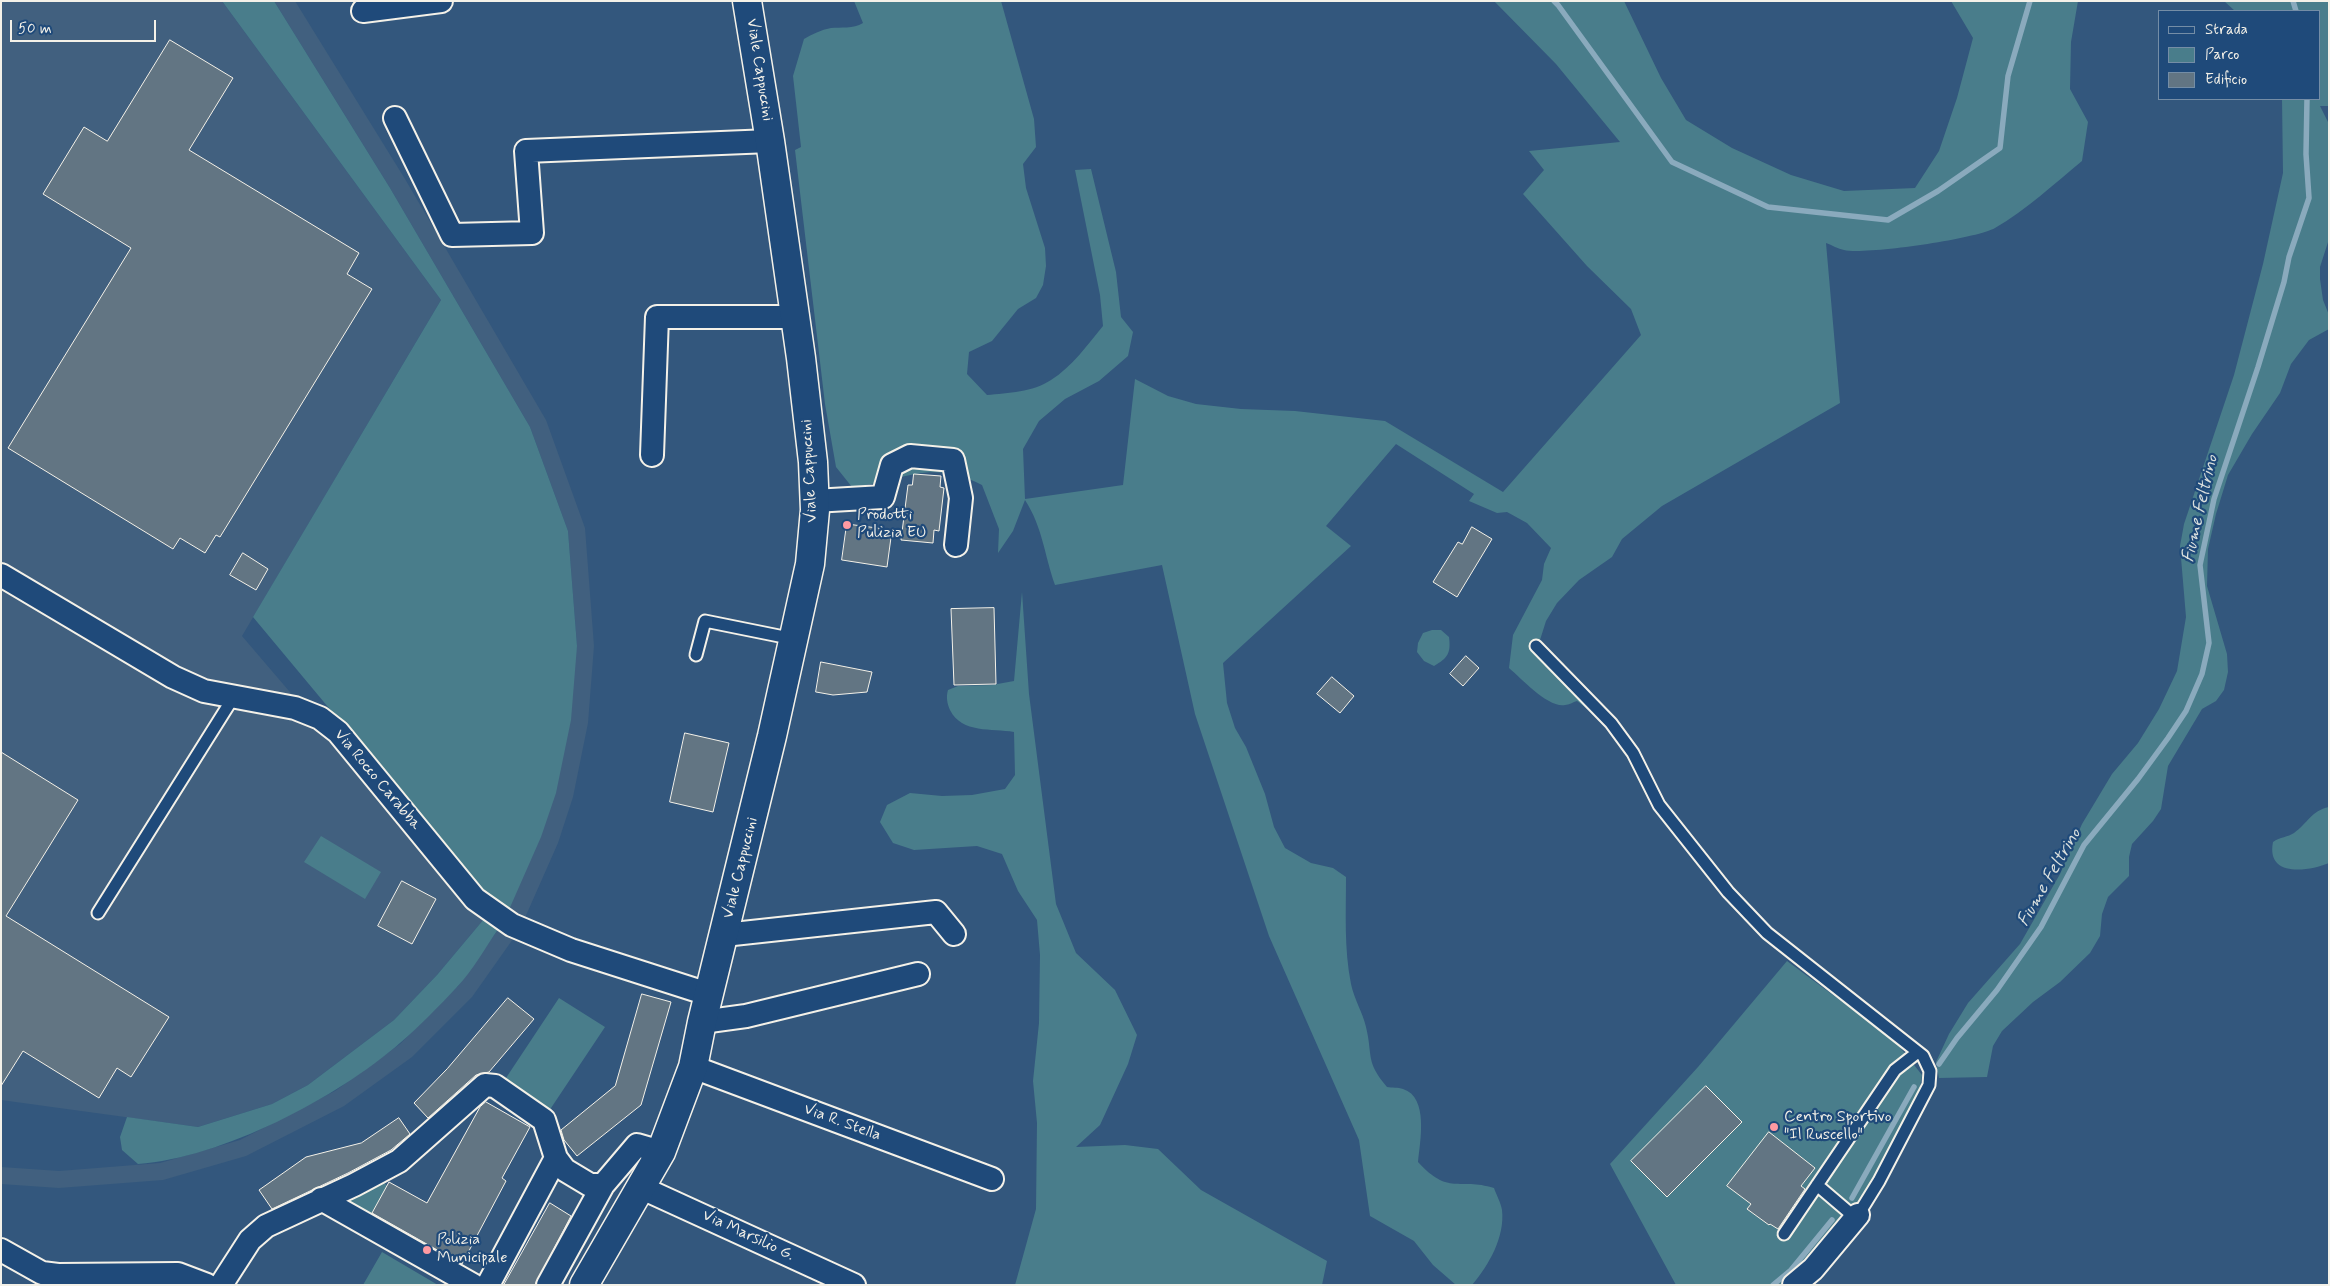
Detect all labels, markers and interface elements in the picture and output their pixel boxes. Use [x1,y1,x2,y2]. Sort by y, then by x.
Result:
scale bar [12,10,159,42]
legend [2158,10,2320,100]
street label: Viale Cappuccini [741,17,777,123]
text: 50 m [18,19,52,39]
text: Strada [2205,20,2248,40]
text: Parco [2205,45,2239,65]
text: Edificio [2205,70,2247,90]
street label: Viale Cappuccini [798,419,822,523]
water label: Fiume Feltrino [2178,453,2224,565]
place label: Prodotti Pulizia EU [857,506,926,544]
marker: Prodotti Pulizia EU [841,519,853,531]
street label: Via Rocco Carabba [329,726,425,834]
street label: Viale Cappuccini [719,815,763,921]
water label: Fiume Feltrino [2013,825,2087,931]
street label: Via R. Stella [801,1100,883,1146]
place label: Centro Sportivo "Il Ruscello" [1784,1108,1891,1146]
marker: Centro Sportivo "Il Ruscello" [1768,1121,1780,1133]
street label: Via Marsilio G. [699,1206,797,1266]
place label: Polizia Municipale [437,1231,508,1269]
marker: Polizia Municipale [421,1244,433,1256]

